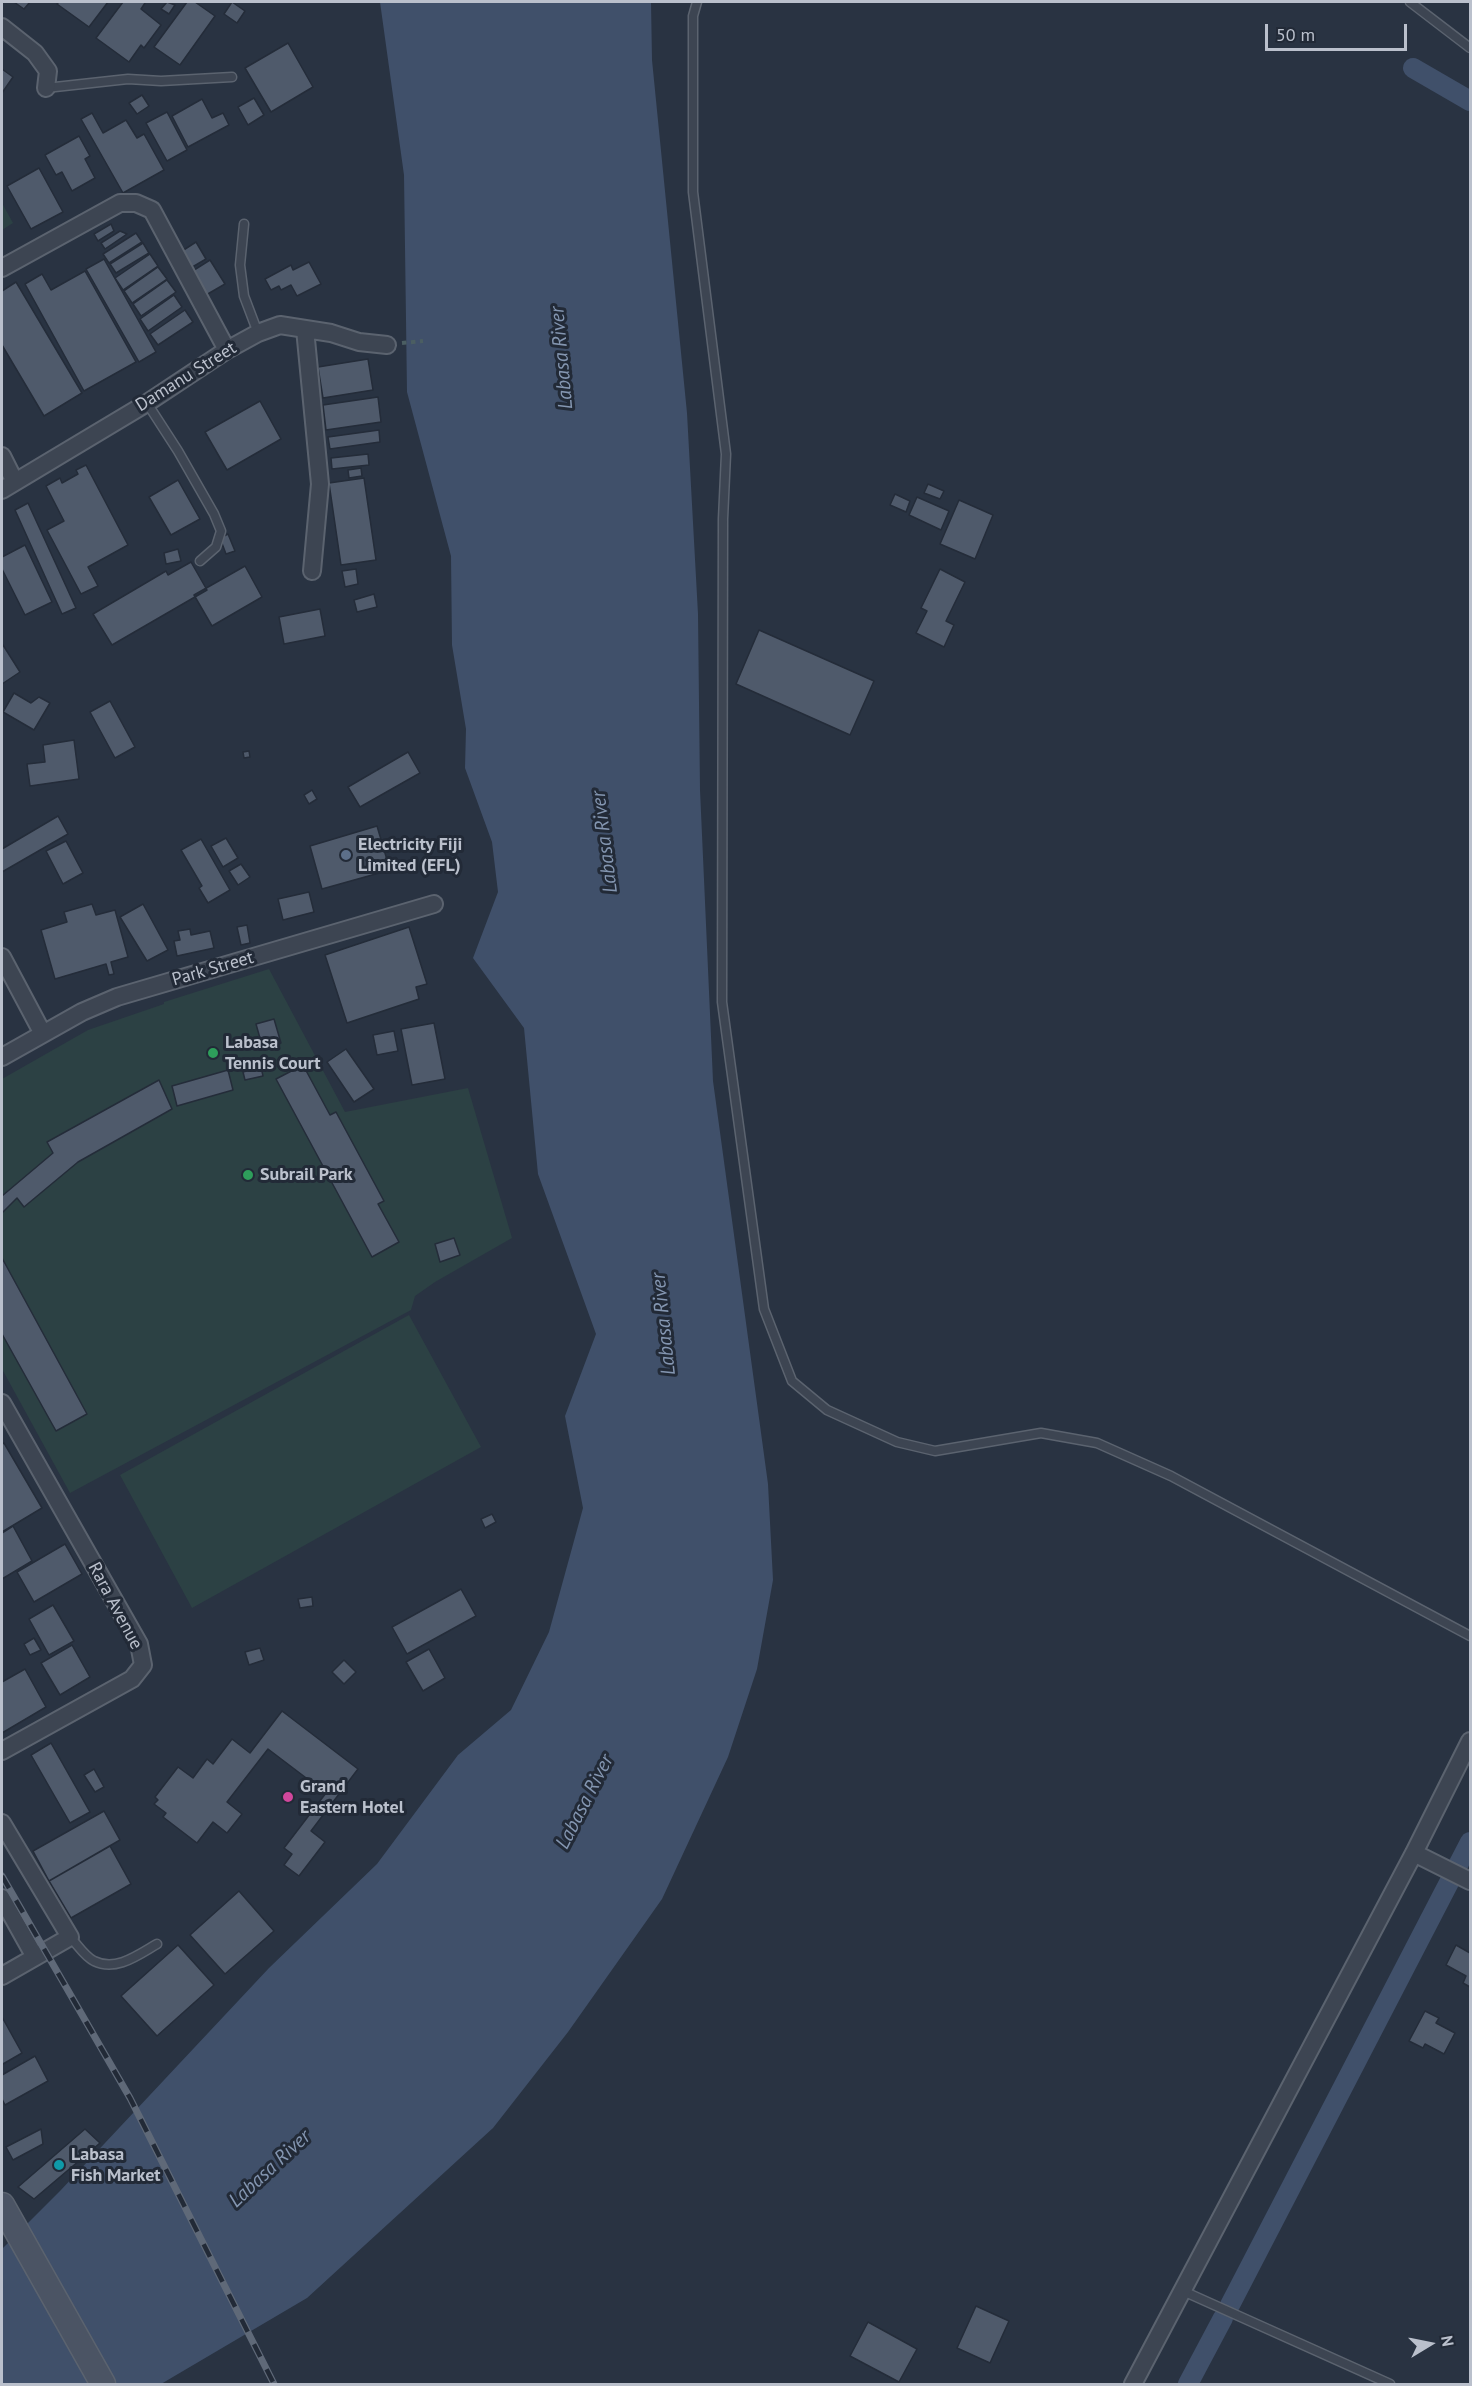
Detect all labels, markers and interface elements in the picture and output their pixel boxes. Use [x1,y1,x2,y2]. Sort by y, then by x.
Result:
scale bar [1268,12,1410,50]
text: 50 m [1276,23,1315,46]
water label: Labasa River [546,306,578,410]
street label: Damanu Street [132,337,240,417]
water label: Labasa River [587,790,623,894]
place label: Electricity Fiji Limited (EFL) [358,834,462,876]
marker: Electricity Fiji Limited (EFL) [339,848,353,862]
street label: Park Street [170,947,256,991]
place label: Labasa Tennis Court [225,1032,321,1074]
marker: Labasa Tennis Court [206,1046,220,1060]
place label: Subrail Park [260,1164,353,1186]
marker: Subrail Park [241,1168,255,1182]
water label: Labasa River [647,1272,681,1376]
street label: Rara Avenue [83,1559,147,1653]
water label: Labasa River [551,1751,619,1853]
place label: Grand Eastern Hotel [300,1776,404,1818]
marker: Grand Eastern Hotel [281,1790,295,1804]
water label: Labasa River [224,2125,316,2213]
place label: Labasa Fish Market [71,2144,161,2186]
marker: Labasa Fish Market [52,2158,66,2172]
north arrow [1400,2314,1460,2374]
text: N [1437,2334,1458,2348]

